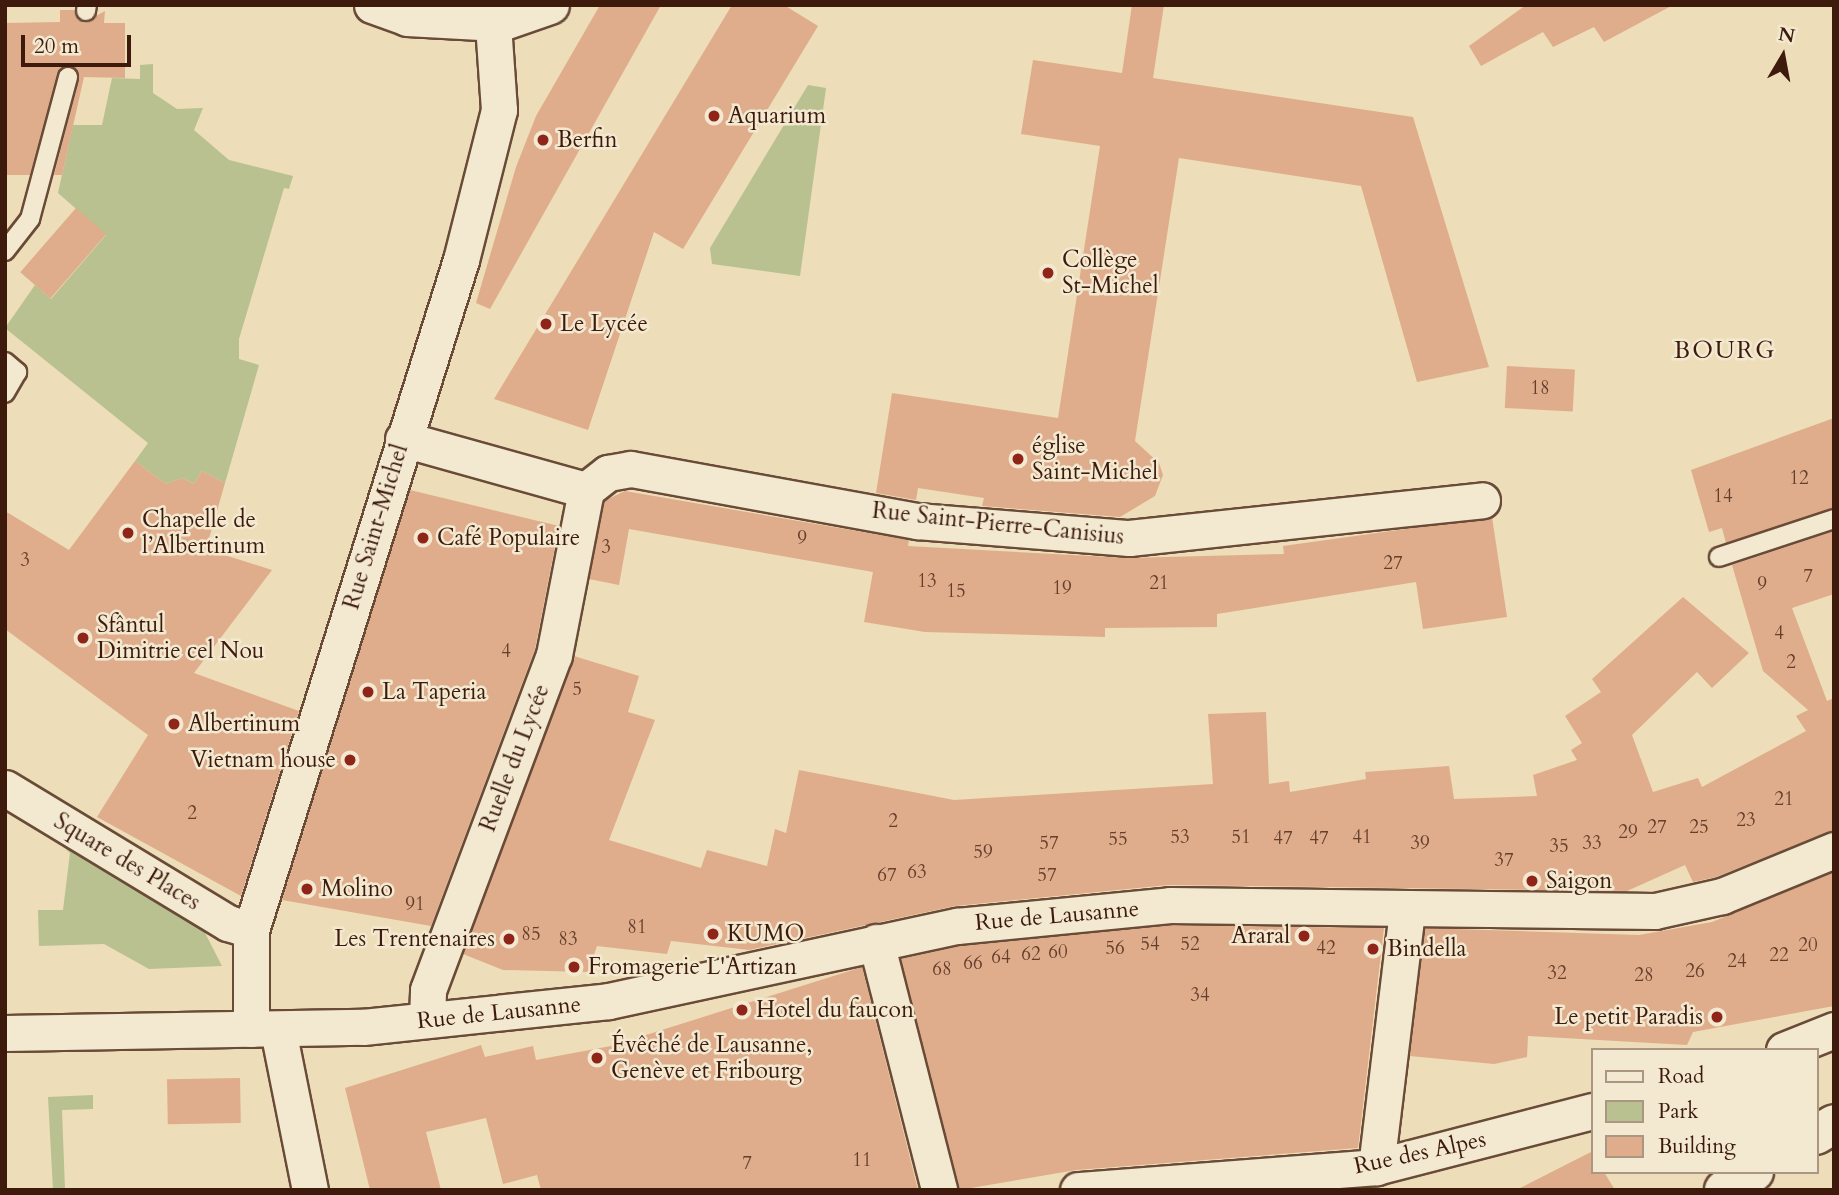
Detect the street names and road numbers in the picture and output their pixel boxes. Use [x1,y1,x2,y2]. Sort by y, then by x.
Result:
street label: Rue Saint-Michel [338,441,414,613]
street label: Rue Saint-Pierre-Canisius [871,497,1125,551]
street label: Ruelle du Lycée [474,680,556,836]
street label: Square des Places [49,807,205,917]
street label: Rue de Lausanne [974,895,1140,937]
street label: Rue de Lausanne [416,991,582,1035]
street label: Rue des Alpes [1351,1126,1489,1180]

